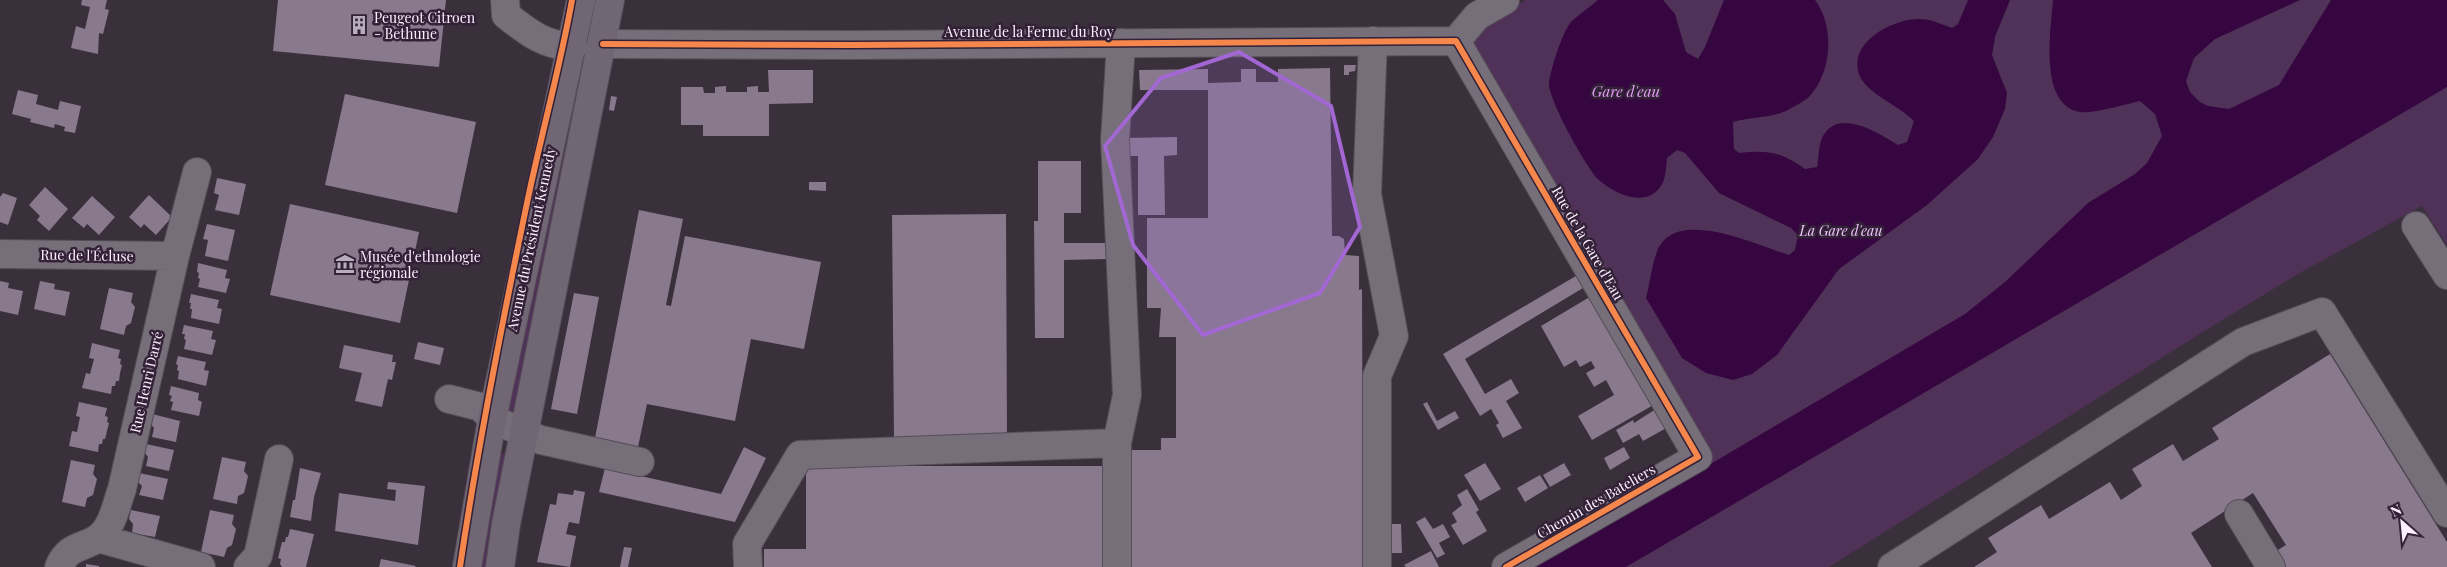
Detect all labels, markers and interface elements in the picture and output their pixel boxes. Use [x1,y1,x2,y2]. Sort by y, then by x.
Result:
place label: Peugeot Citroen - Bethune [374,8,476,43]
building icon: Peugeot Citroen - Bethune [348,14,370,36]
street label: Avenue de la Ferme du Roy [943,22,1114,41]
water label: Gare d'eau [1592,81,1660,101]
street label: Avenue du Président Kennedy [502,145,560,334]
street label: Rue de la Gare d'Eau [1548,183,1628,303]
park label: La Gare d'eau [1799,221,1882,240]
street label: Rue de l'Écluse [40,245,134,265]
place label: Musée d'ethnologie régionale [360,247,481,282]
museum icon: Musée d'ethnologie régionale [334,253,356,275]
street label: Rue Henri Darré [125,329,167,435]
street label: Chemin des Bateliers [1533,459,1659,543]
north arrow [2377,497,2427,547]
text: N [2387,499,2405,521]

